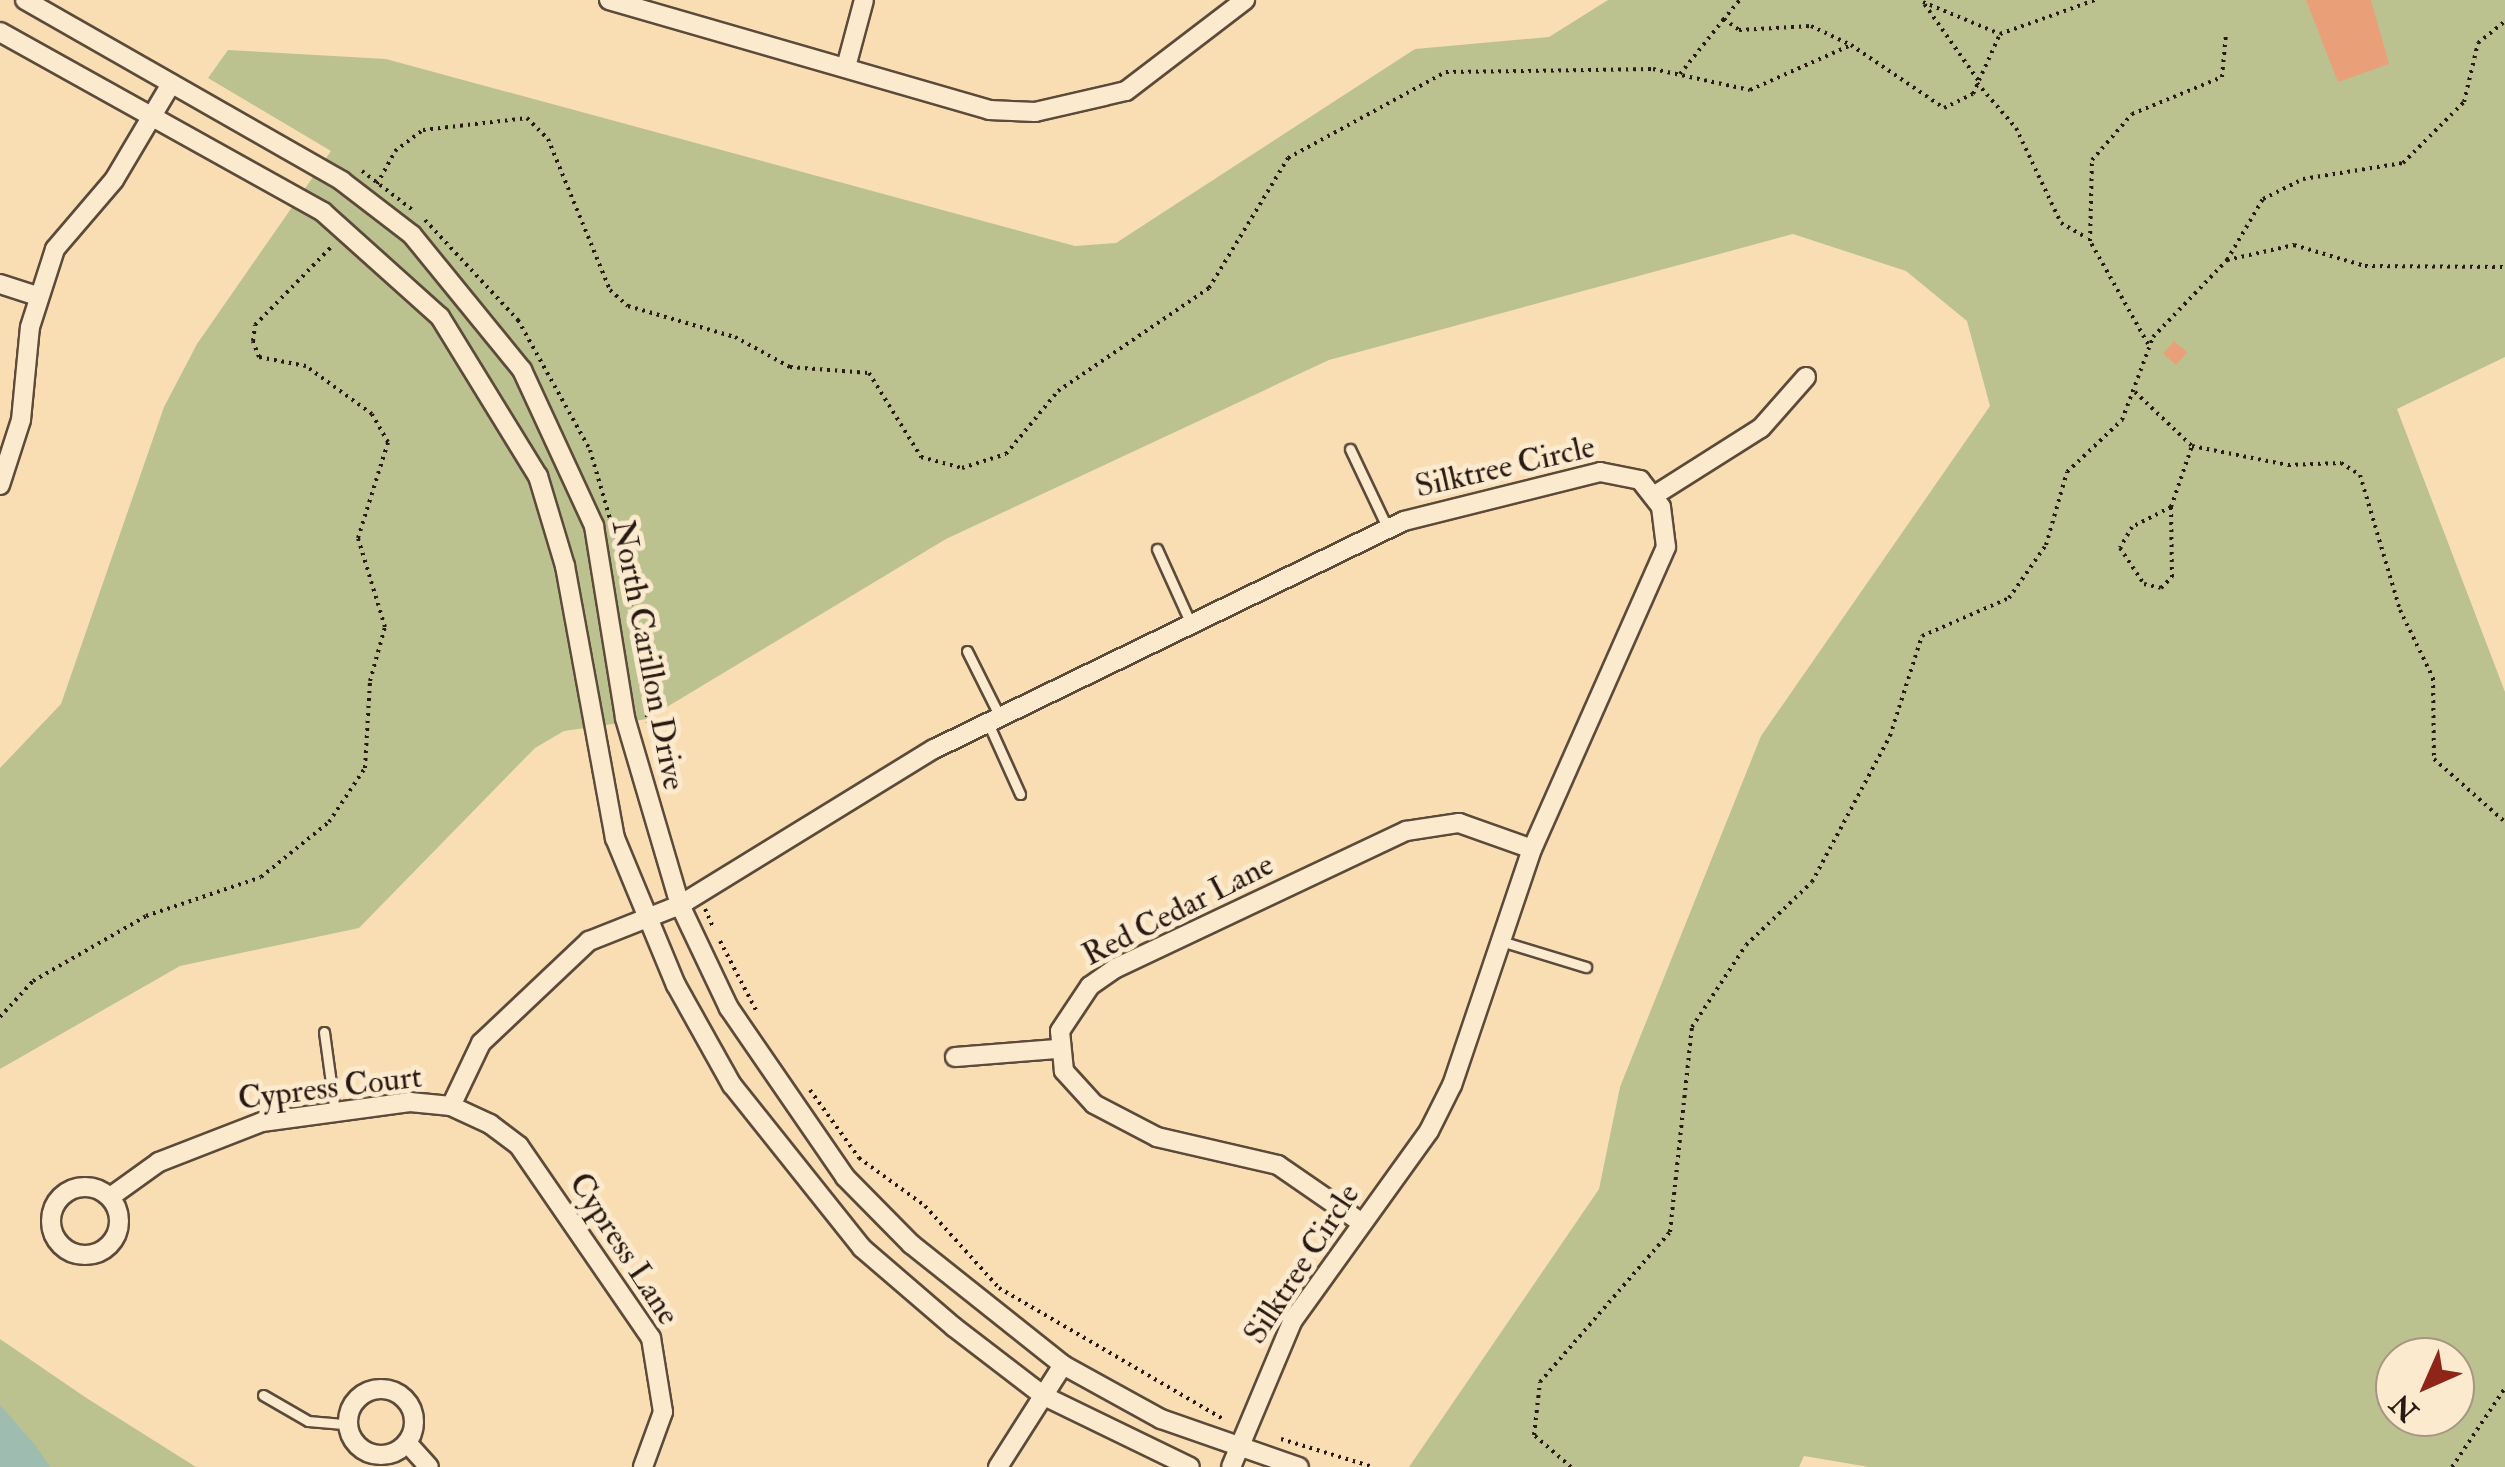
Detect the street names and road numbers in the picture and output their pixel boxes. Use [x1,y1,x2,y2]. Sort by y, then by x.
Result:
street label: Silktree Circle [1412,428,1598,506]
street label: North Carillon Drive [603,517,693,793]
street label: Red Cedar Lane [1076,845,1280,975]
street label: Cypress Court [236,1058,424,1118]
street label: Cypress Lane [561,1166,687,1332]
street label: Silktree Circle [1236,1177,1368,1351]

